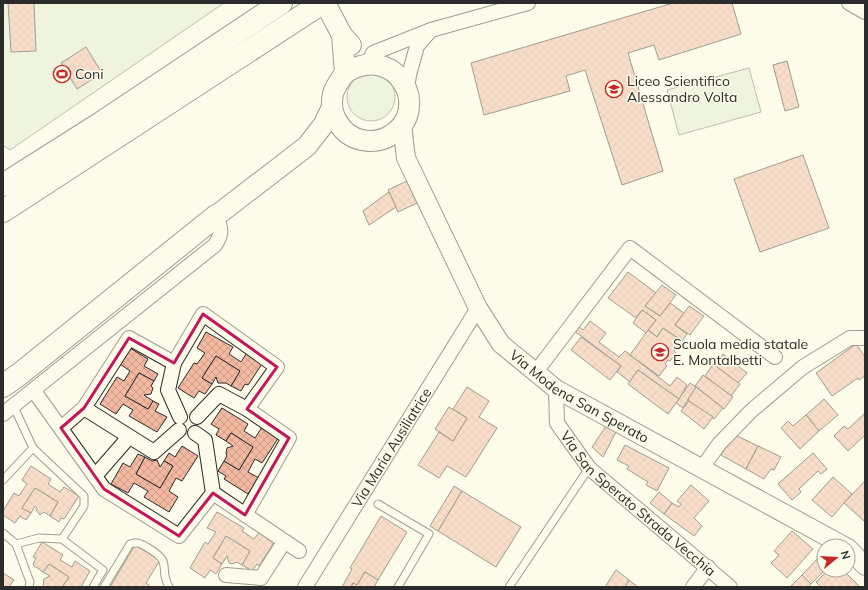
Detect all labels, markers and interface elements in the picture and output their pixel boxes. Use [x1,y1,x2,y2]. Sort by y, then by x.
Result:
sports icon: Coni [52,64,72,84]
place label: Coni [75,65,104,83]
place label: Liceo Scientifico Alessandro Volta [627,72,737,106]
school or university icon: Liceo Scientifico Alessandro Volta [604,79,624,99]
place label: Scuola media statale E. Montalbetti [673,335,808,369]
school or university icon: Scuola media statale E. Montalbetti [650,342,670,362]
street label: Via Modena San Sperato [506,346,652,447]
street label: Via Maria Ausiliatrice [348,384,435,511]
street label: Via San Sperato Strada Vecchia [556,427,719,580]
north arrow [816,538,856,578]
text: N [838,549,853,561]

